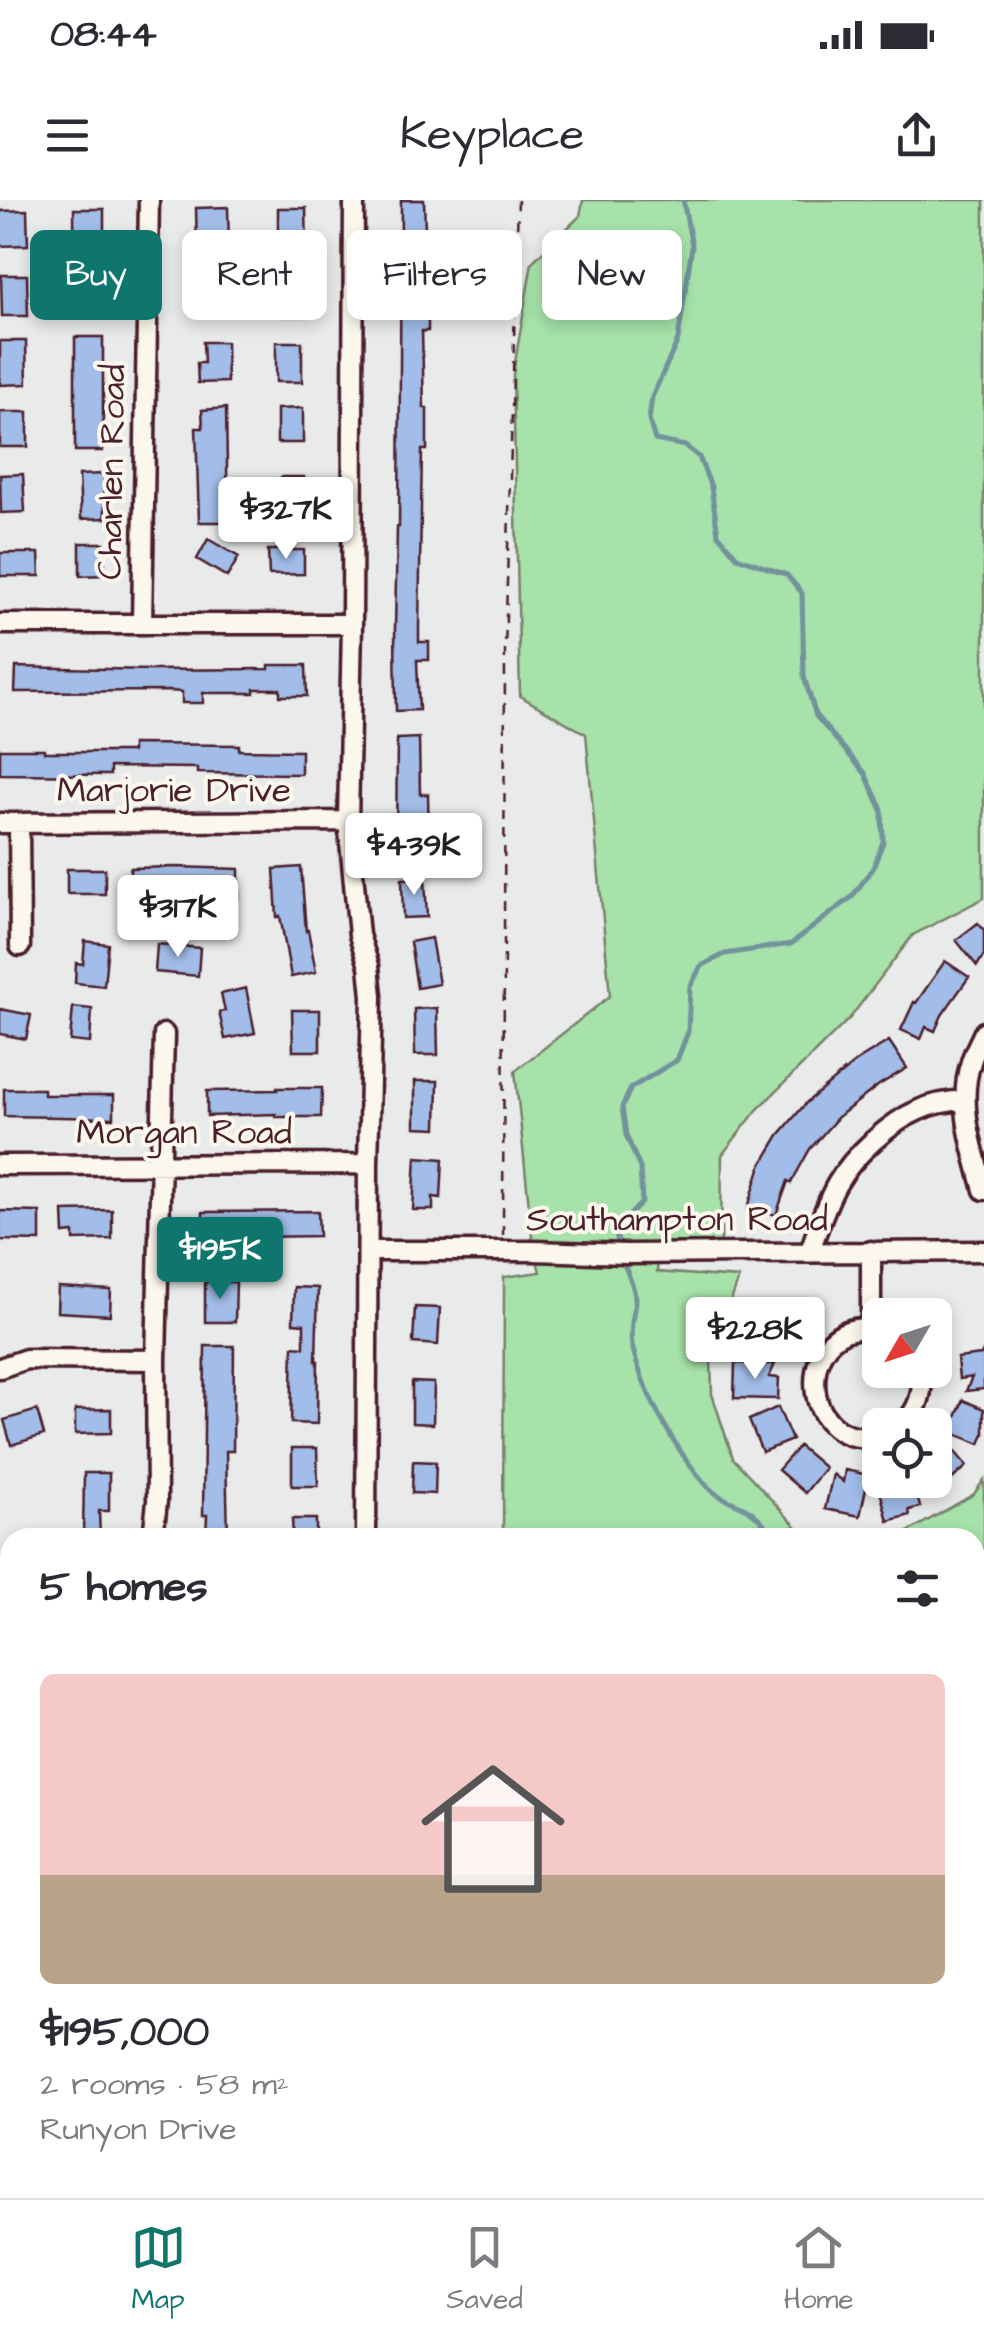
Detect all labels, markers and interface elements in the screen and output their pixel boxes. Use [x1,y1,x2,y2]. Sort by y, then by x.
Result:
text: 08:44 [50,9,157,61]
text: Keyplace [400,104,584,166]
icon: menu [40,108,95,163]
icon: share [889,108,944,163]
chip: Buy [30,230,162,320]
chip: Rent [182,230,327,320]
chip: Filters [347,230,522,320]
chip: New [542,230,682,320]
street label: Charlen Road [86,364,138,580]
pin: $327K [216,477,356,562]
text: $327K [240,487,332,532]
street label: Marjorie Drive [57,766,291,815]
pin: $439K [344,813,484,898]
text: $439K [367,823,461,868]
pin: $317K [108,875,248,960]
text: $317K [139,885,217,930]
street label: Morgan Road [76,1108,292,1159]
street label: Southampton Road [526,1195,828,1244]
pin: $195K [150,1217,290,1302]
text: $195K [179,1227,261,1272]
pin: $228K [685,1297,825,1382]
north arrow [862,1298,952,1388]
map controls [862,1298,952,1498]
text: $228K [708,1307,802,1352]
button: locate [862,1408,952,1498]
text: 5 homes [40,1559,207,1617]
icon: filters [890,1561,945,1616]
icon: home [403,1739,583,1919]
text: $195,000 [40,2004,209,2062]
text: 2 rooms · 58 m² [40,2062,289,2107]
text: Runyon Drive [40,2107,237,2152]
tab: Map [131,2220,186,2319]
tab: Saved [447,2220,523,2319]
tab: Home [784,2220,853,2319]

